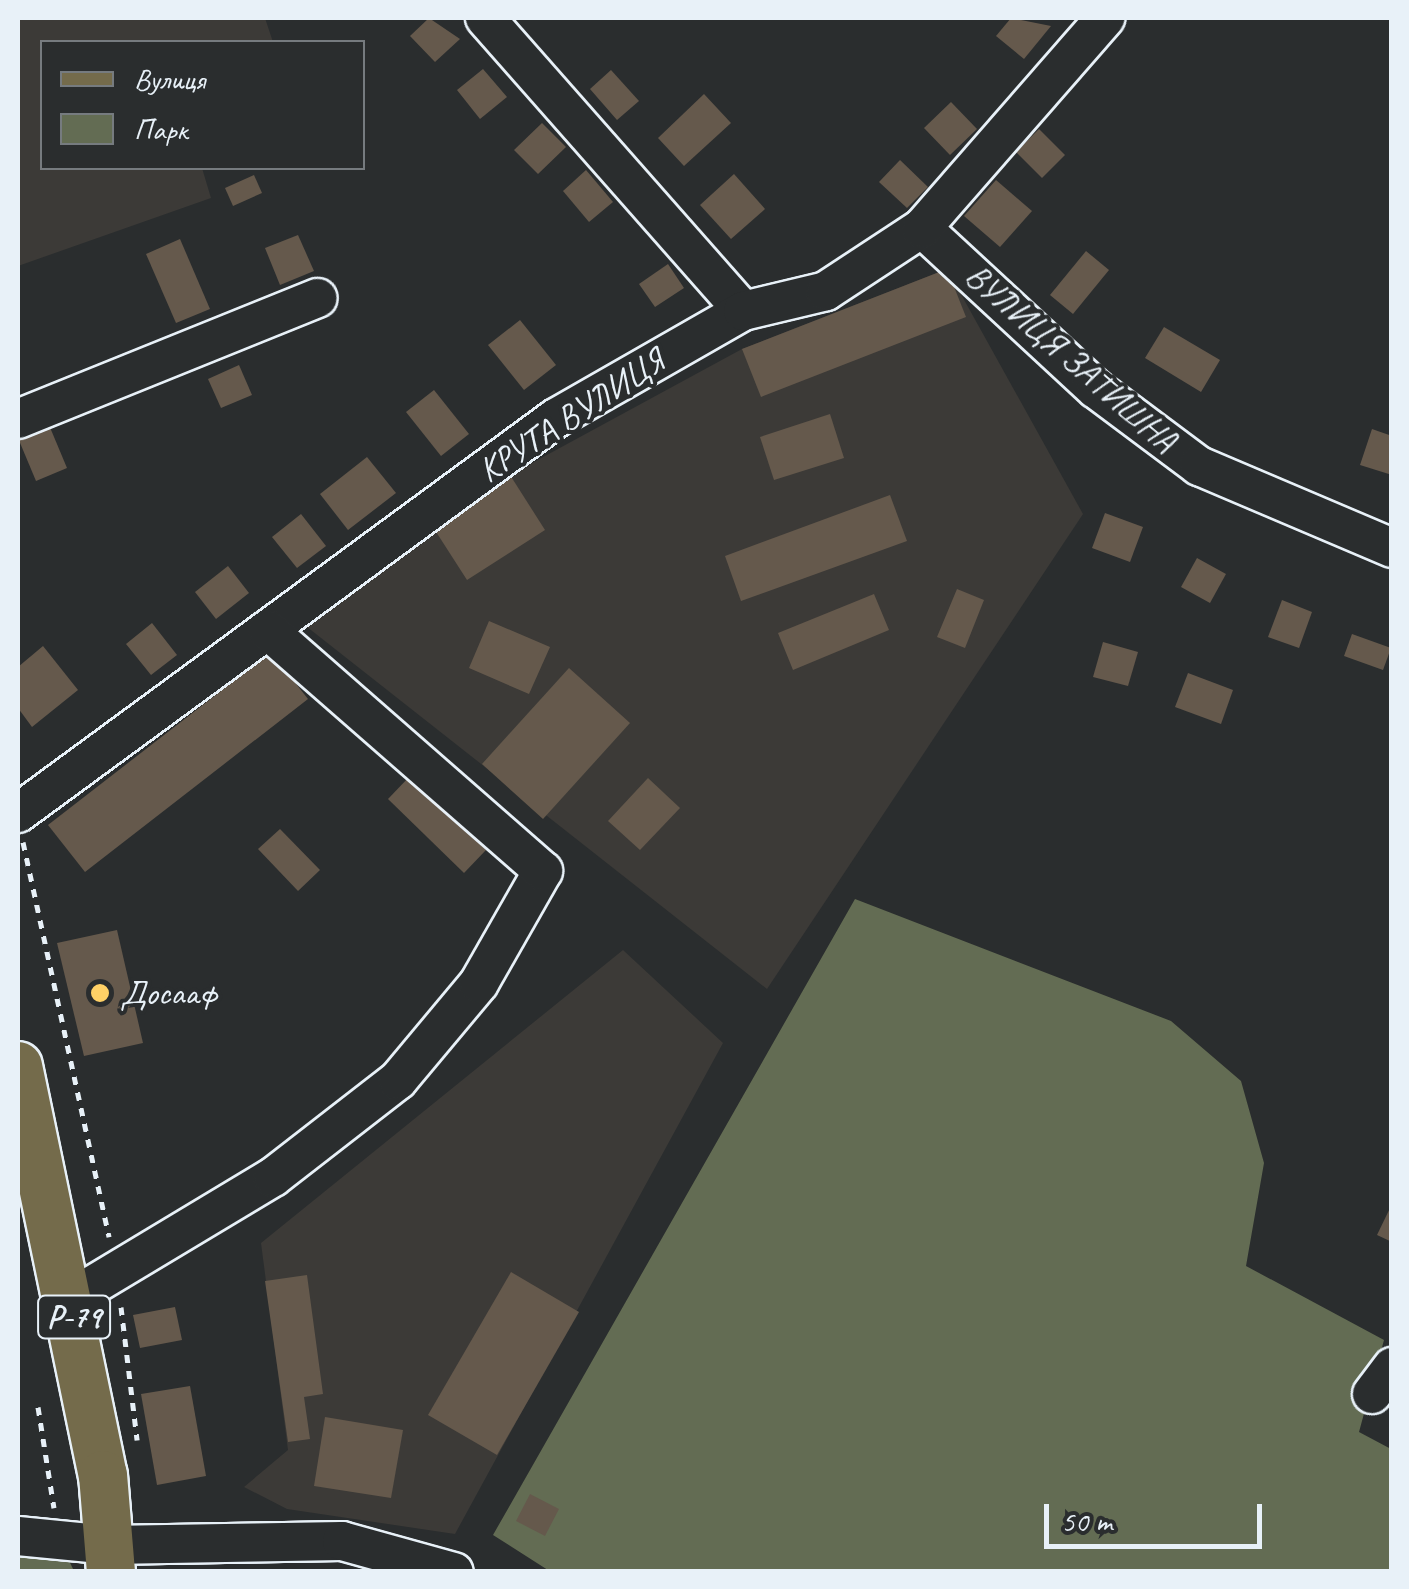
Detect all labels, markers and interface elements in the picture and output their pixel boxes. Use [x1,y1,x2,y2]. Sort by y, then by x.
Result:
legend [40,40,365,170]
text: Вулиця [134,60,205,98]
text: Парк [134,110,188,148]
street label: ВУЛИЦЯ ЗАТИШНА [957,255,1185,461]
street label: КРУТА ВУЛИЦЯ [471,341,671,491]
place label: Досааф [120,972,217,1014]
marker: Досааф [89,982,111,1004]
road number: Р-79 [36,1290,112,1344]
scale bar [1049,1484,1266,1546]
text: 50 m [1061,1502,1112,1540]

